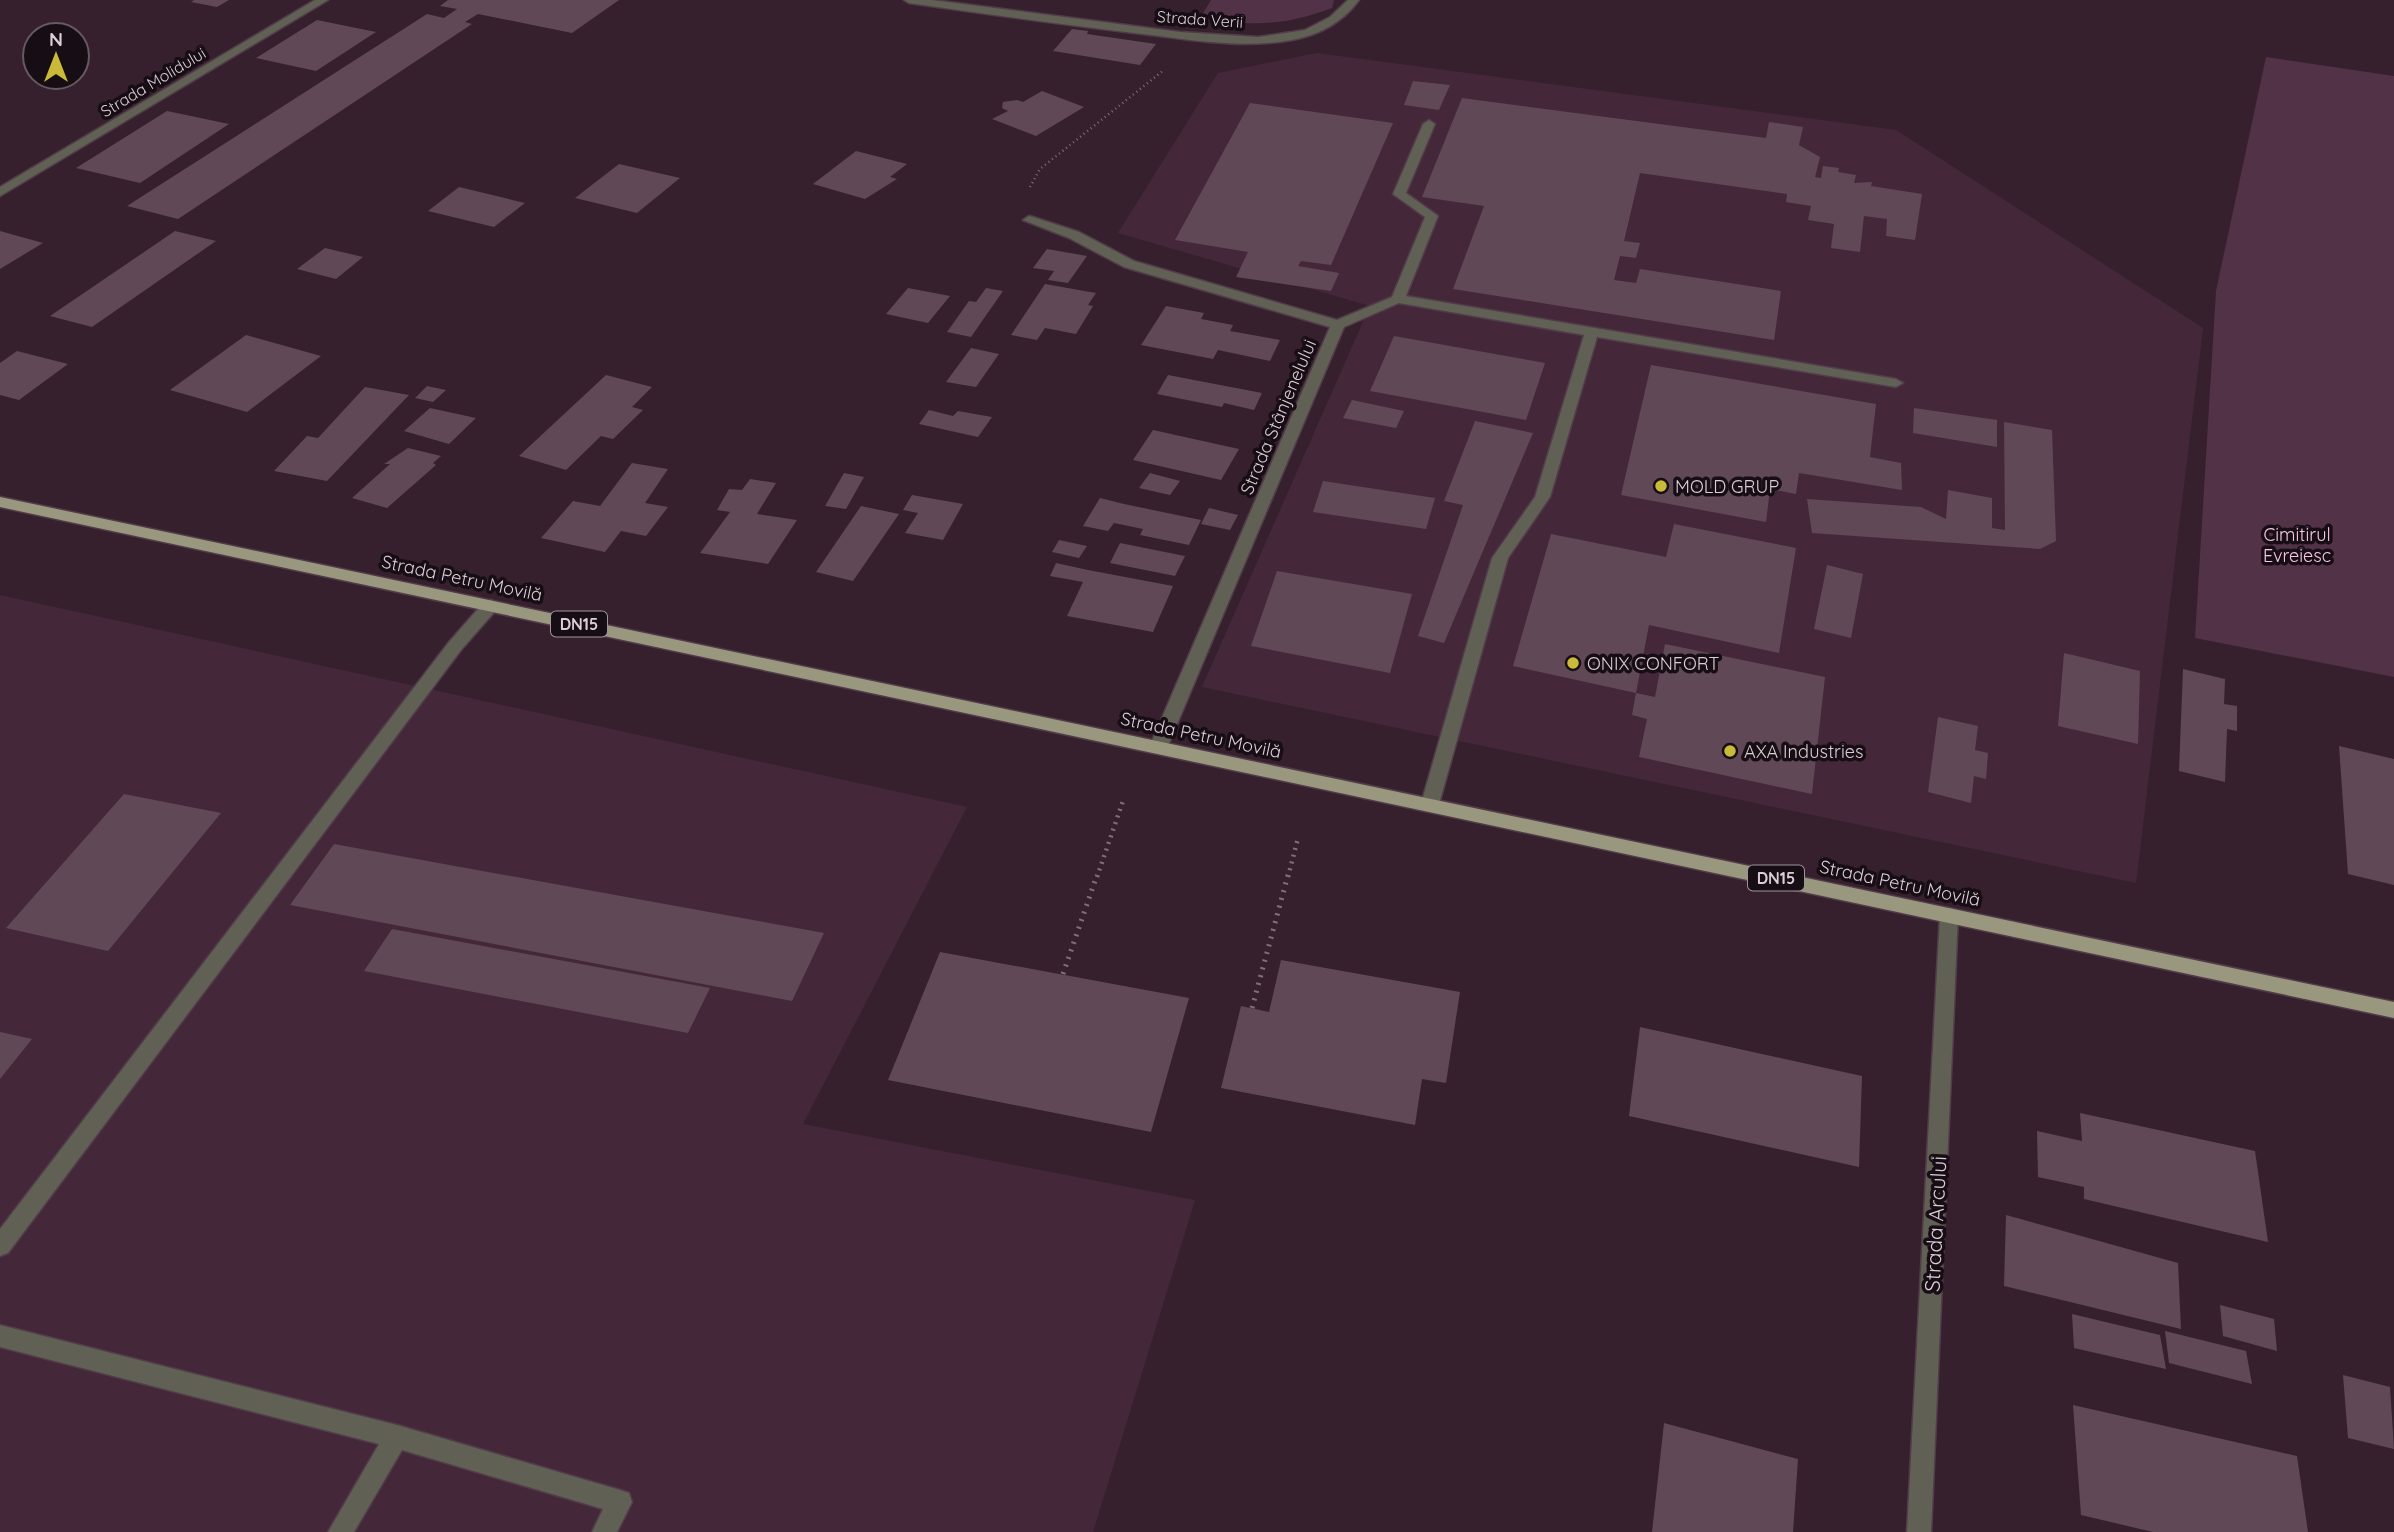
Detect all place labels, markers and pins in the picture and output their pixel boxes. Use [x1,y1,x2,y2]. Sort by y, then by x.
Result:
place label: MOLD GRUP [1675,475,1779,498]
marker: MOLD GRUP [1653,478,1669,494]
place label: ONIX CONFORT [1587,652,1719,675]
marker: ONIX CONFORT [1565,655,1581,671]
place label: AXA Industries [1744,740,1863,763]
marker: AXA Industries [1722,743,1738,759]

